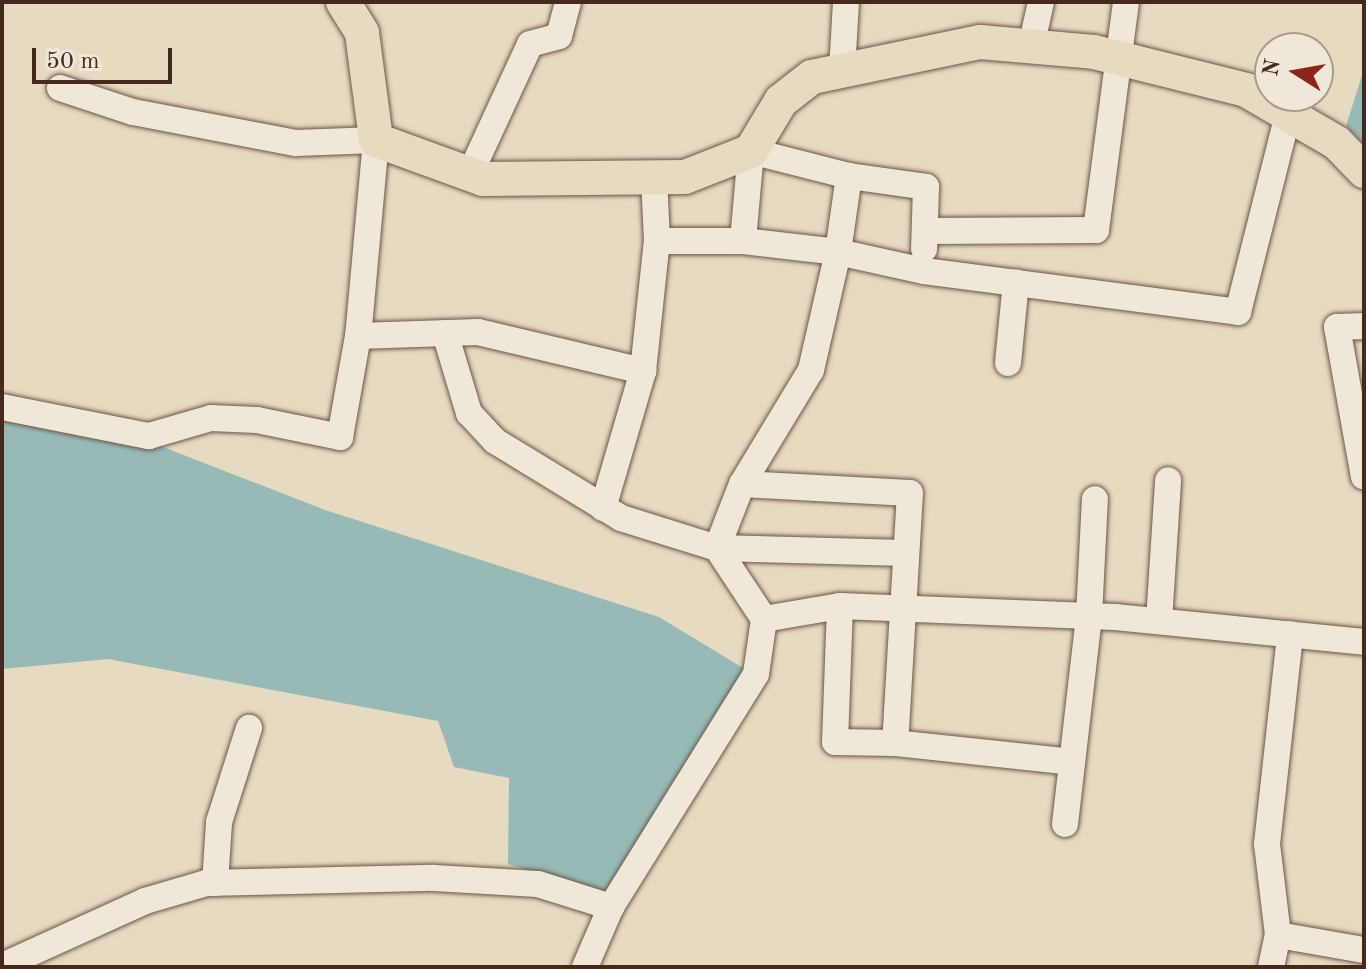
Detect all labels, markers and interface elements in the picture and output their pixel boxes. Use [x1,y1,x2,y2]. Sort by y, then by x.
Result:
scale bar [36,32,176,82]
north arrow [1254,32,1334,112]
text: 50 m [46,50,100,74]
text: N [1260,57,1285,78]

